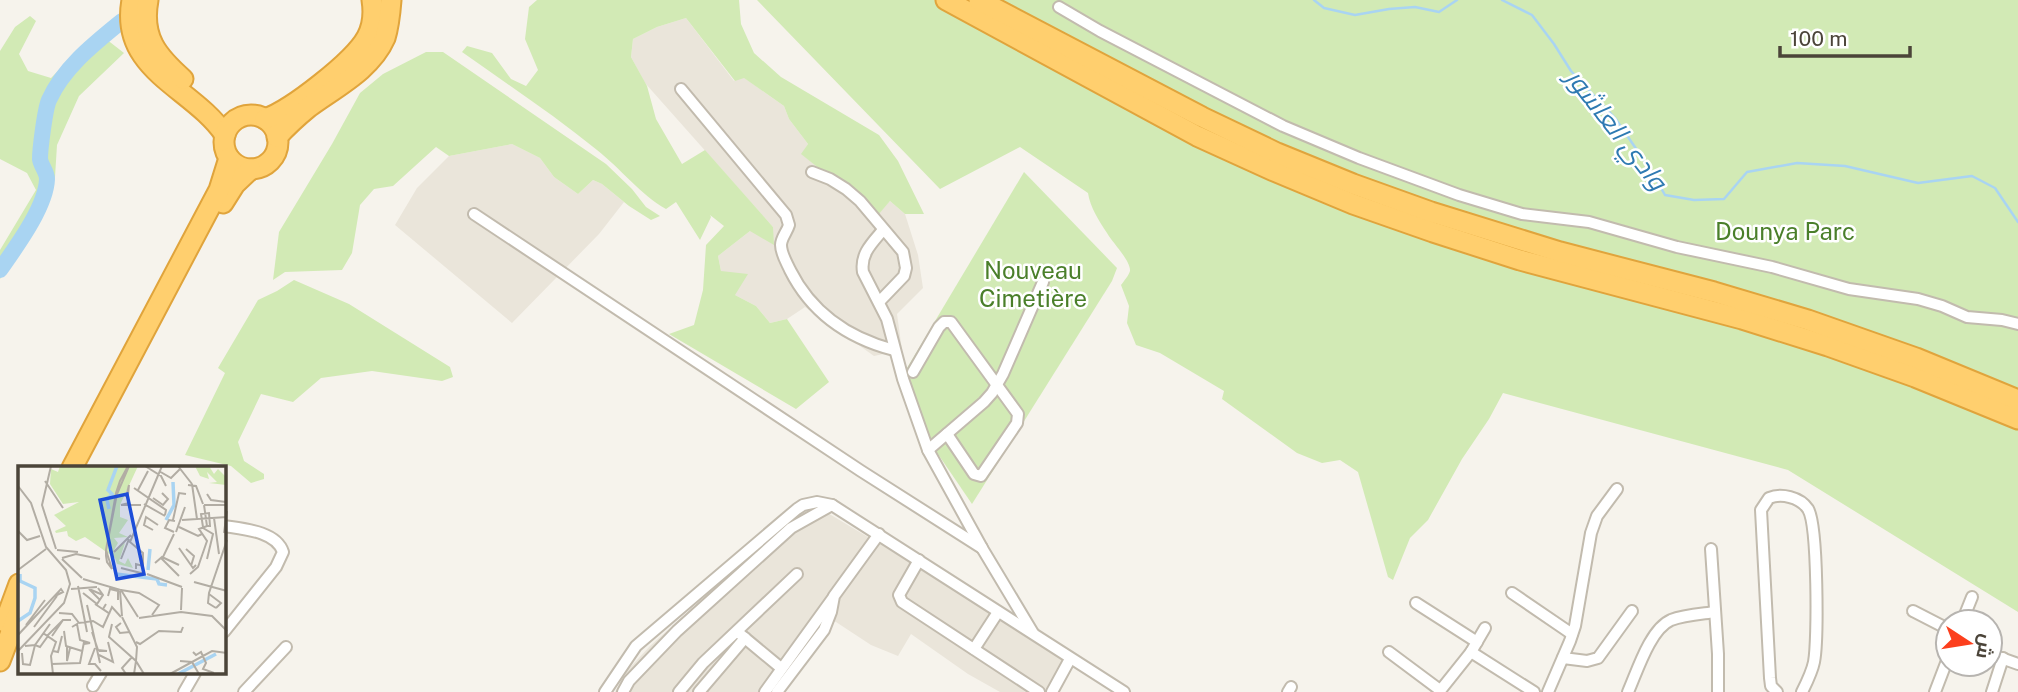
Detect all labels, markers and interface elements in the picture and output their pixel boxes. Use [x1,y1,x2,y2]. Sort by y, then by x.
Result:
scale bar [1780,14,1910,58]
text: 100 m [1790,26,1847,51]
water label: وادي العاشور [1554,60,1675,201]
park label: Dounya Parc [1715,217,1855,245]
park label: Nouveau Cimetière [979,256,1087,312]
inset map [18,466,226,674]
north arrow [1934,608,2004,678]
text: ش [1971,632,1999,661]

